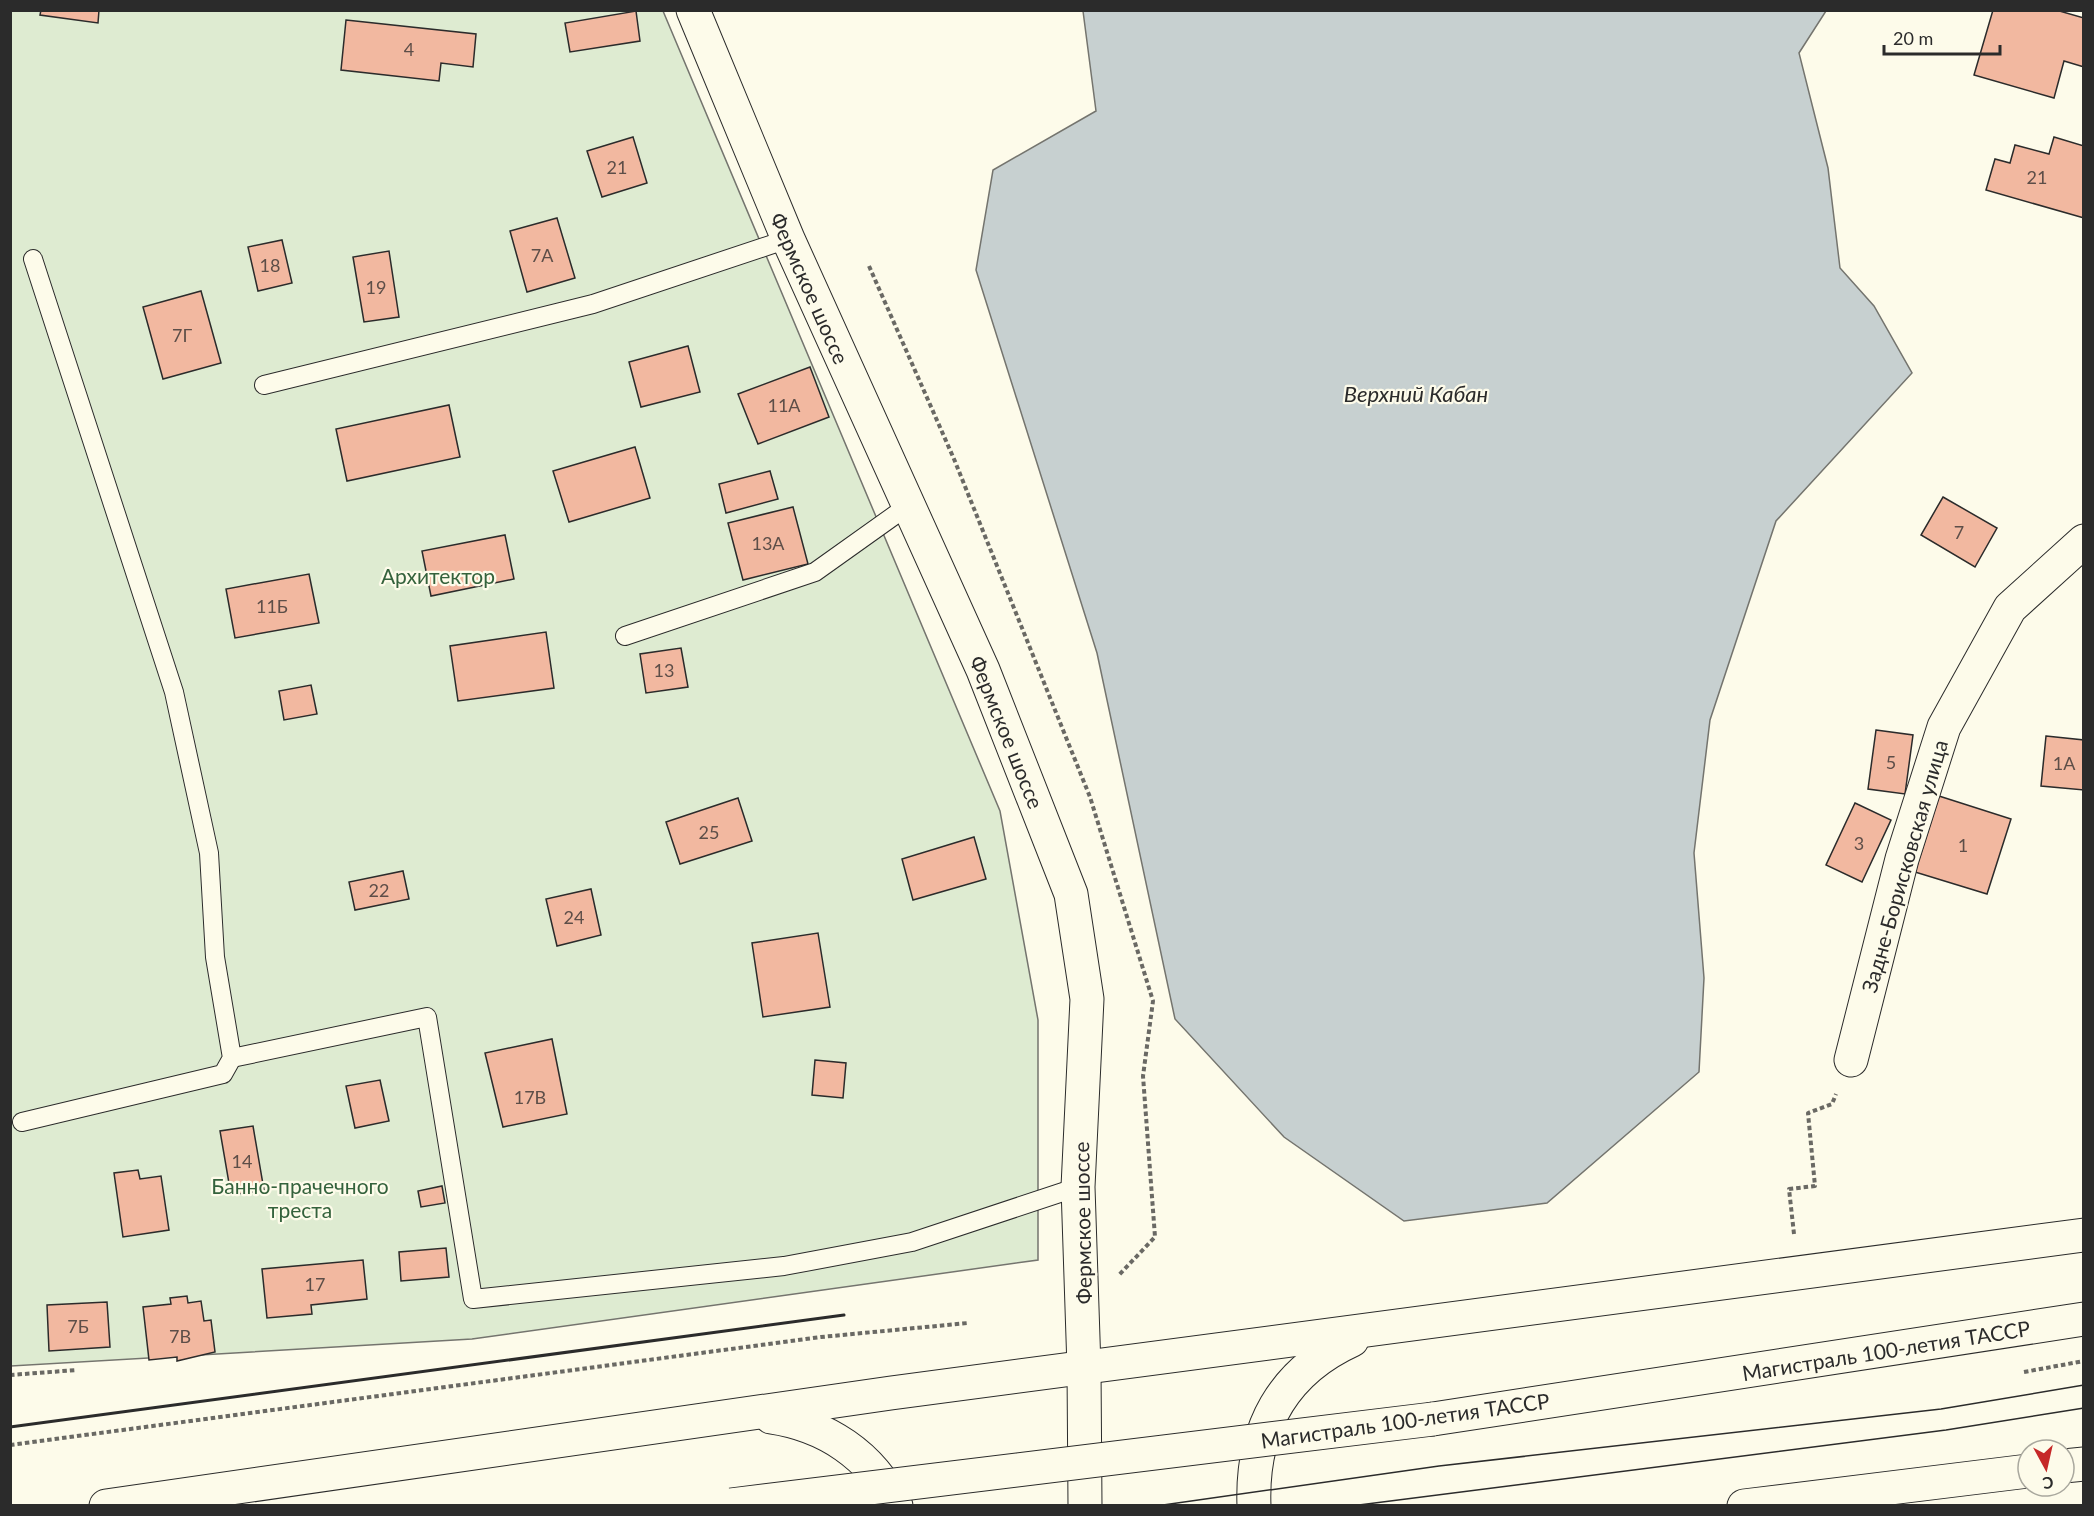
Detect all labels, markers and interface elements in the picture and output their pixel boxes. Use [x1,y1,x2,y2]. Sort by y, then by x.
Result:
scale bar [1884,18,2000,56]
text: 20 m [1893,27,1933,49]
house number: 4 [404,38,414,60]
house number: 21 [607,156,627,178]
house number: 21 [2027,166,2047,188]
street label: Фермское шоссе [765,209,855,367]
house number: 7А [531,244,554,266]
house number: 18 [260,254,280,276]
house number: 19 [366,276,386,298]
house number: 7Г [172,324,192,346]
water label: Верхний Кабан [1344,380,1488,407]
house number: 11А [767,394,801,416]
house number: 7 [1954,521,1964,543]
house number: 13А [751,532,785,554]
park label: Архитектор [381,563,495,588]
house number: 11Б [256,595,288,617]
street label: Фермское шоссе [965,652,1049,812]
house number: 13 [654,659,674,681]
street label: Задне-Борисковская улица [1856,737,1952,995]
house number: 5 [1886,751,1896,773]
house number: 1А [2053,752,2076,774]
house number: 25 [699,821,719,843]
house number: 3 [1854,832,1864,854]
house number: 1 [1958,834,1968,856]
house number: 22 [369,879,389,901]
house number: 24 [564,906,584,928]
house number: 17В [514,1086,546,1108]
street label: Фермское шоссе [1068,1141,1096,1305]
house number: 14 [232,1150,252,1172]
park label: Банно-прачечного треста [211,1173,389,1222]
house number: 17 [305,1273,325,1295]
house number: 7Б [67,1315,89,1337]
street label: Магистраль 100-летия ТАССР [1740,1315,2032,1385]
house number: 7В [169,1325,191,1347]
street label: Магистраль 100-летия ТАССР [1259,1387,1551,1453]
north arrow [2016,1438,2076,1498]
text: С [2041,1473,2055,1494]

